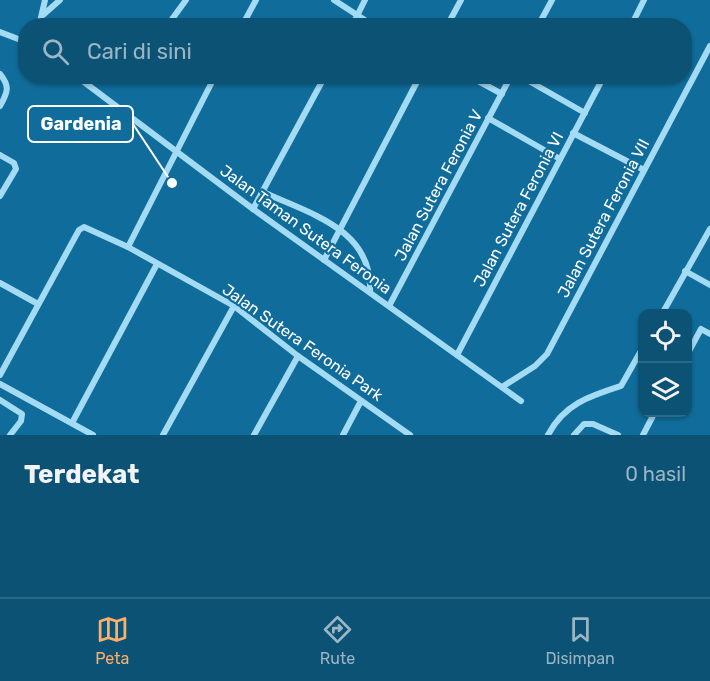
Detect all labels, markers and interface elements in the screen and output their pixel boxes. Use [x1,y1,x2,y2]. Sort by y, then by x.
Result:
search box [18,18,692,84]
icon: search [39,35,72,68]
text: Cari di sini [87,38,192,65]
callout: Gardenia [28,106,133,142]
street label: Jalan Sutera Feronia V [391,106,486,264]
text: Gardenia [40,113,122,135]
street label: Jalan Sutera Feronia VI [470,129,567,290]
street label: Jalan Sutera Feronia VII [553,136,653,301]
street label: Jalan Taman Sutera Feronia [216,161,395,298]
street label: Jalan Sutera Feronia Park [219,280,387,406]
map controls [638,309,692,417]
button: locate [638,309,692,363]
button: layers [638,363,692,417]
text: Terdekat [24,459,139,490]
text: 0 hasil [625,462,686,486]
tab: Peta [95,613,129,668]
tab: Rute [320,613,355,668]
tab: Disimpan [546,613,615,668]

